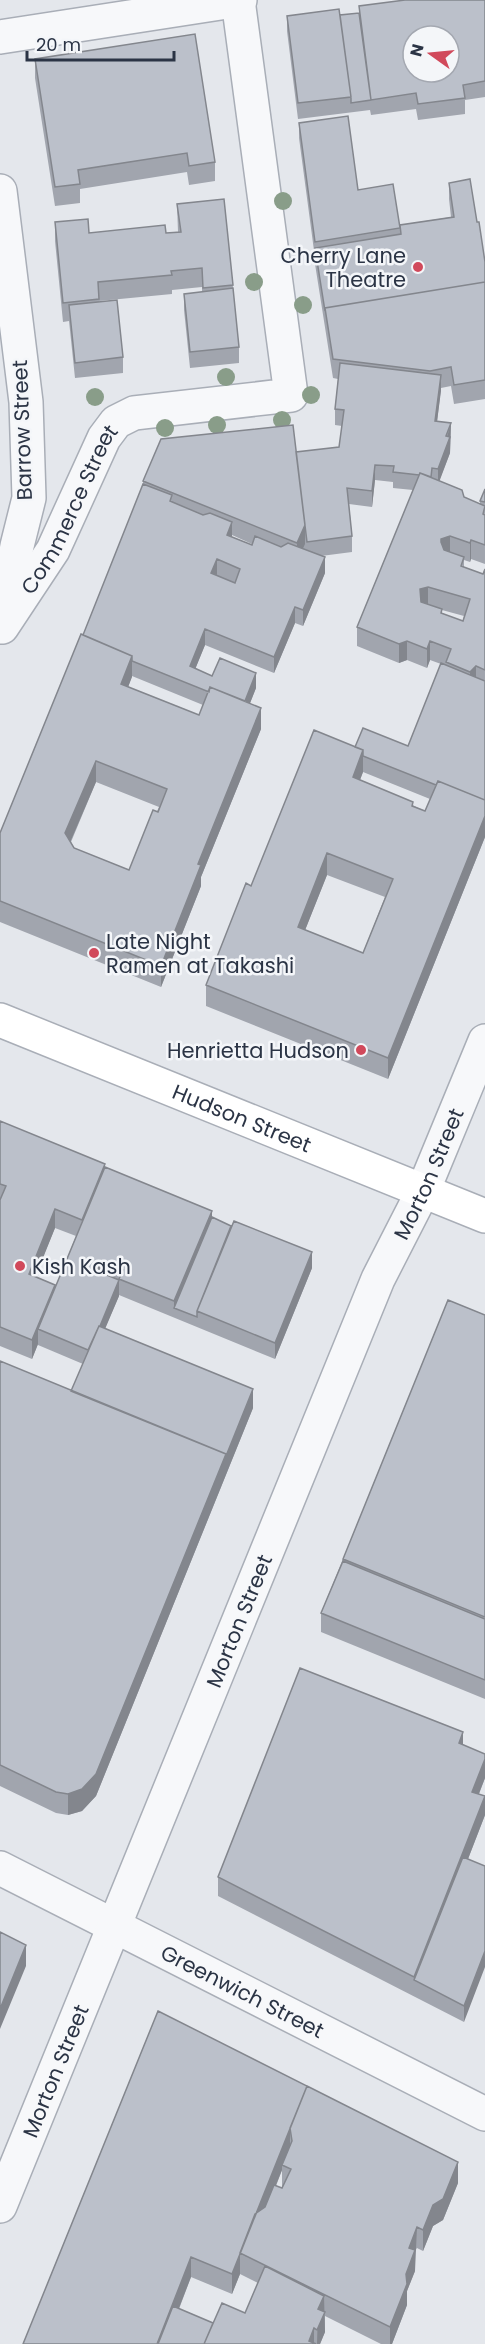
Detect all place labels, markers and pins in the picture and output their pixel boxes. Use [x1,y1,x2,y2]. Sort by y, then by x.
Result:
place label: Cherry Lane Theatre [281,241,406,294]
marker: Cherry Lane Theatre [411,260,425,274]
place label: Late Night Ramen at Takashi [106,927,294,980]
marker: Late Night Ramen at Takashi [87,946,101,960]
place label: Henrietta Hudson [167,1036,349,1065]
marker: Henrietta Hudson [354,1043,368,1057]
place label: Kish Kash [32,1252,131,1281]
marker: Kish Kash [13,1259,27,1273]

